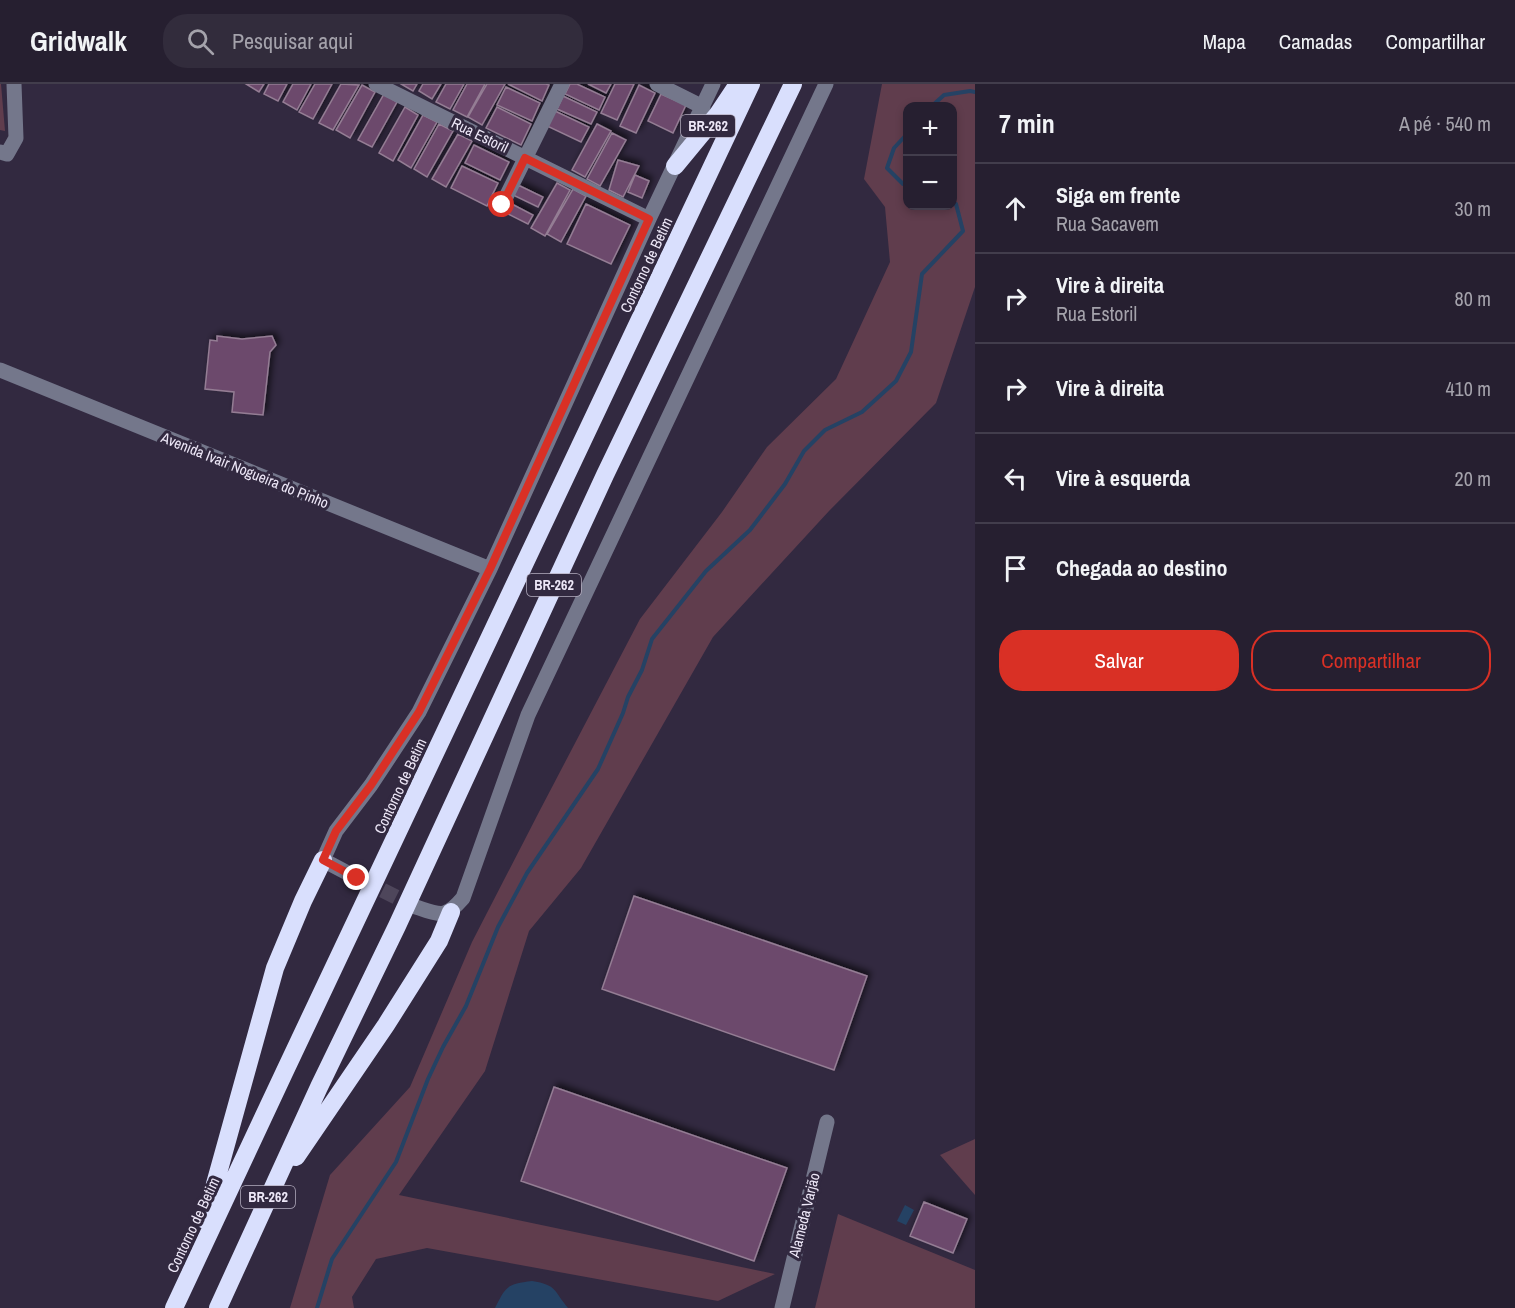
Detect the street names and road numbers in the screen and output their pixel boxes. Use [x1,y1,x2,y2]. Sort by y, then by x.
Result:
street label: Rua Estoril [448,112,512,158]
road number: BR-262 [681,115,735,137]
street label: Contorno de Betim [615,214,677,316]
street label: Avenida Ivair Nogueira do Pinho [157,426,332,513]
road number: BR-262 [527,574,581,596]
street label: Contorno de Betim [369,735,431,837]
street label: Alameda Varjão [783,1170,825,1261]
street label: Contorno de Betim [162,1174,224,1276]
road number: BR-262 [241,1186,295,1208]

